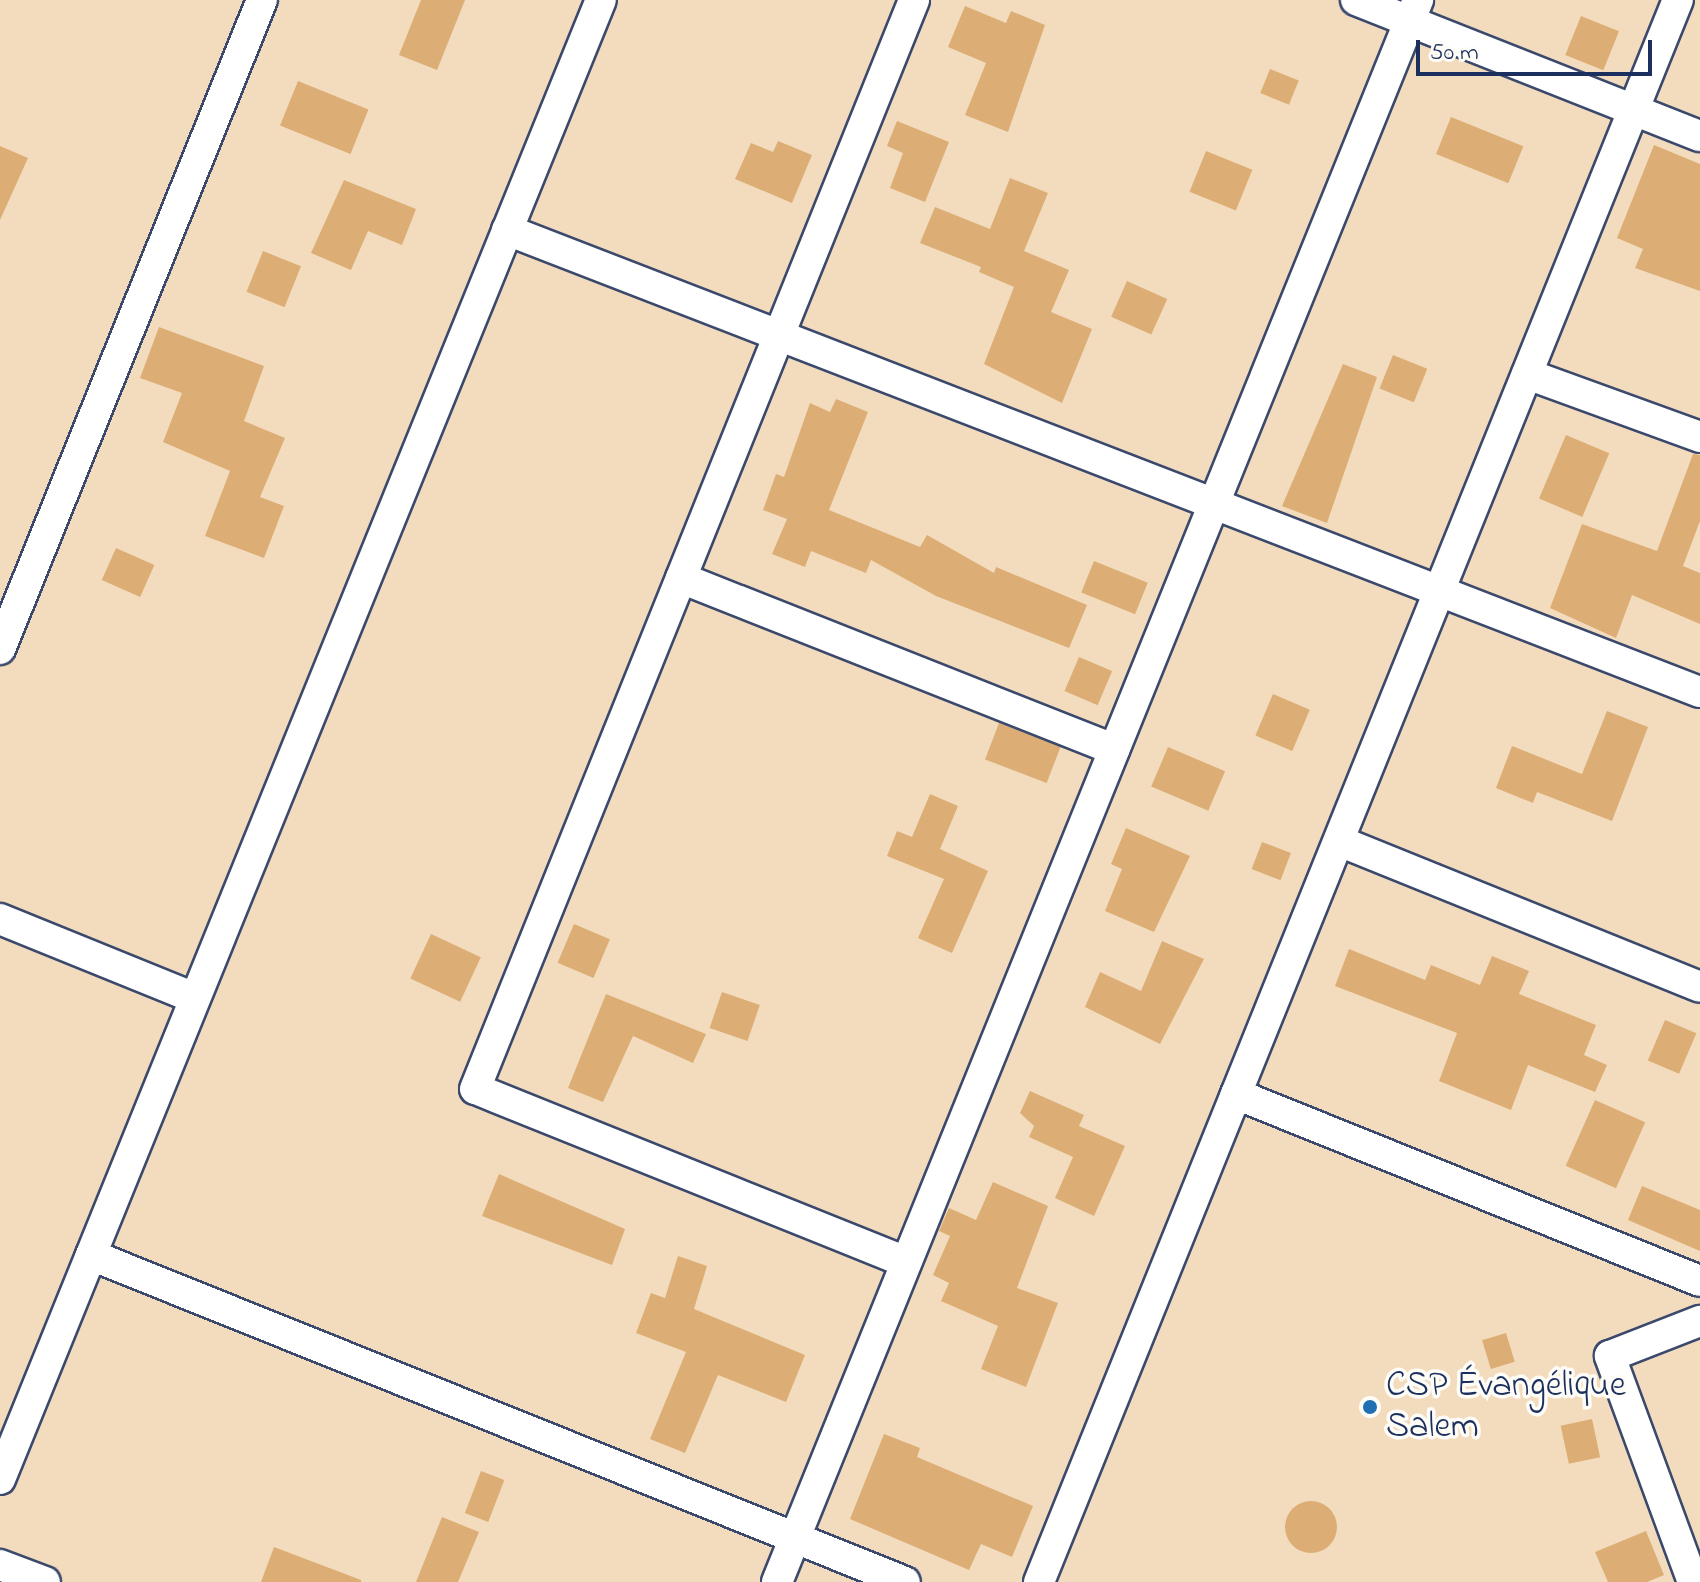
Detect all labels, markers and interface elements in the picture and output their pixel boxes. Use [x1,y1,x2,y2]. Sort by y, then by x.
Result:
scale bar [1420,24,1656,74]
text: 50 m [1430,36,1479,71]
place label: CSP Évangélique Salem [1386,1364,1626,1449]
marker: CSP Évangélique Salem [1361,1398,1379,1416]

